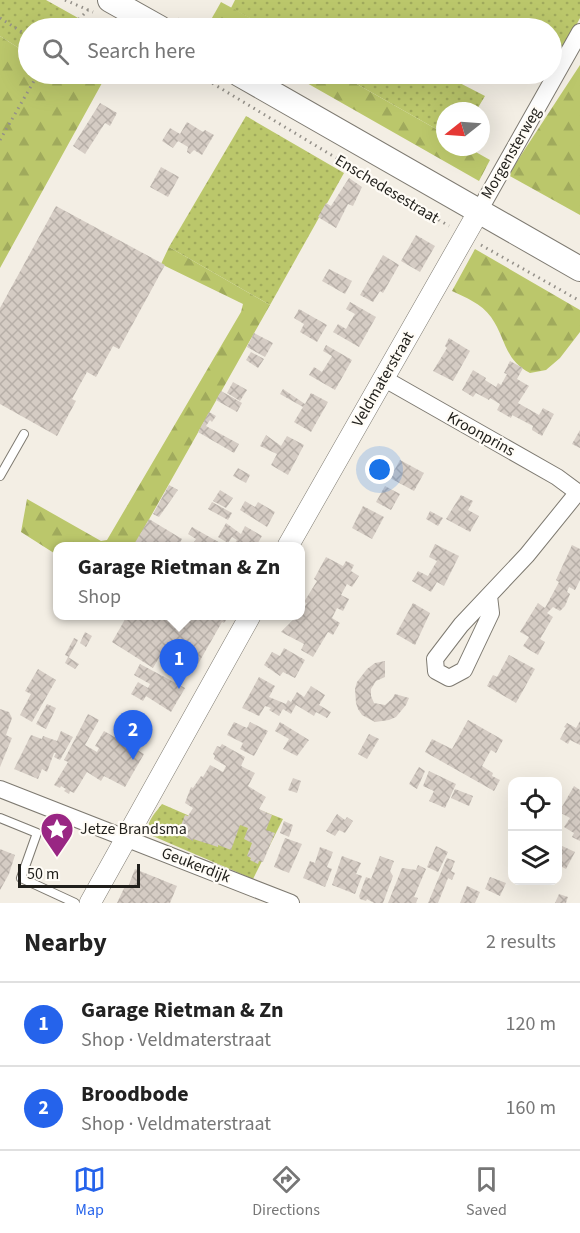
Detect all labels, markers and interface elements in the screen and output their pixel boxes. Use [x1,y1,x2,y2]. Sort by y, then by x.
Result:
search box [18,18,562,84]
icon: search [39,35,72,68]
text: Search here [87,35,195,67]
north arrow [436,102,490,156]
street label: Morgensterweg [476,103,546,203]
street label: Enschedesestraat [331,149,444,229]
street label: Veldmaterstraat [347,327,420,431]
street label: Kroonprins [443,406,519,462]
your location [365,455,394,484]
popup [53,542,305,620]
text: Garage Rietman & Zn [78,551,280,583]
text: Shop [78,583,121,611]
pin: 1 [160,640,198,689]
pin: 2 [114,710,152,760]
map controls [508,777,562,885]
button: locate [508,777,562,831]
place icon: Jetze Brandsma [39,811,75,858]
place label: Jetze Brandsma [80,818,187,840]
button: layers [508,831,562,885]
street label: Geukerdijk [158,842,234,888]
scale bar [18,861,140,888]
text: 50 m [27,863,59,885]
text: Nearby [24,924,107,961]
text: 2 results [486,928,556,956]
text: Garage Rietman & Zn [81,994,284,1026]
text: 1 [38,1010,49,1038]
text: 120 m [506,1010,556,1038]
text: Shop · Veldmaterstraat [81,1026,271,1054]
text: Broodbode [81,1078,189,1110]
text: 2 [38,1094,49,1122]
text: 160 m [506,1094,556,1122]
text: Shop · Veldmaterstraat [81,1110,271,1138]
tab: Map [73,1163,106,1221]
tab: Directions [252,1163,320,1221]
tab: Saved [466,1163,507,1221]

